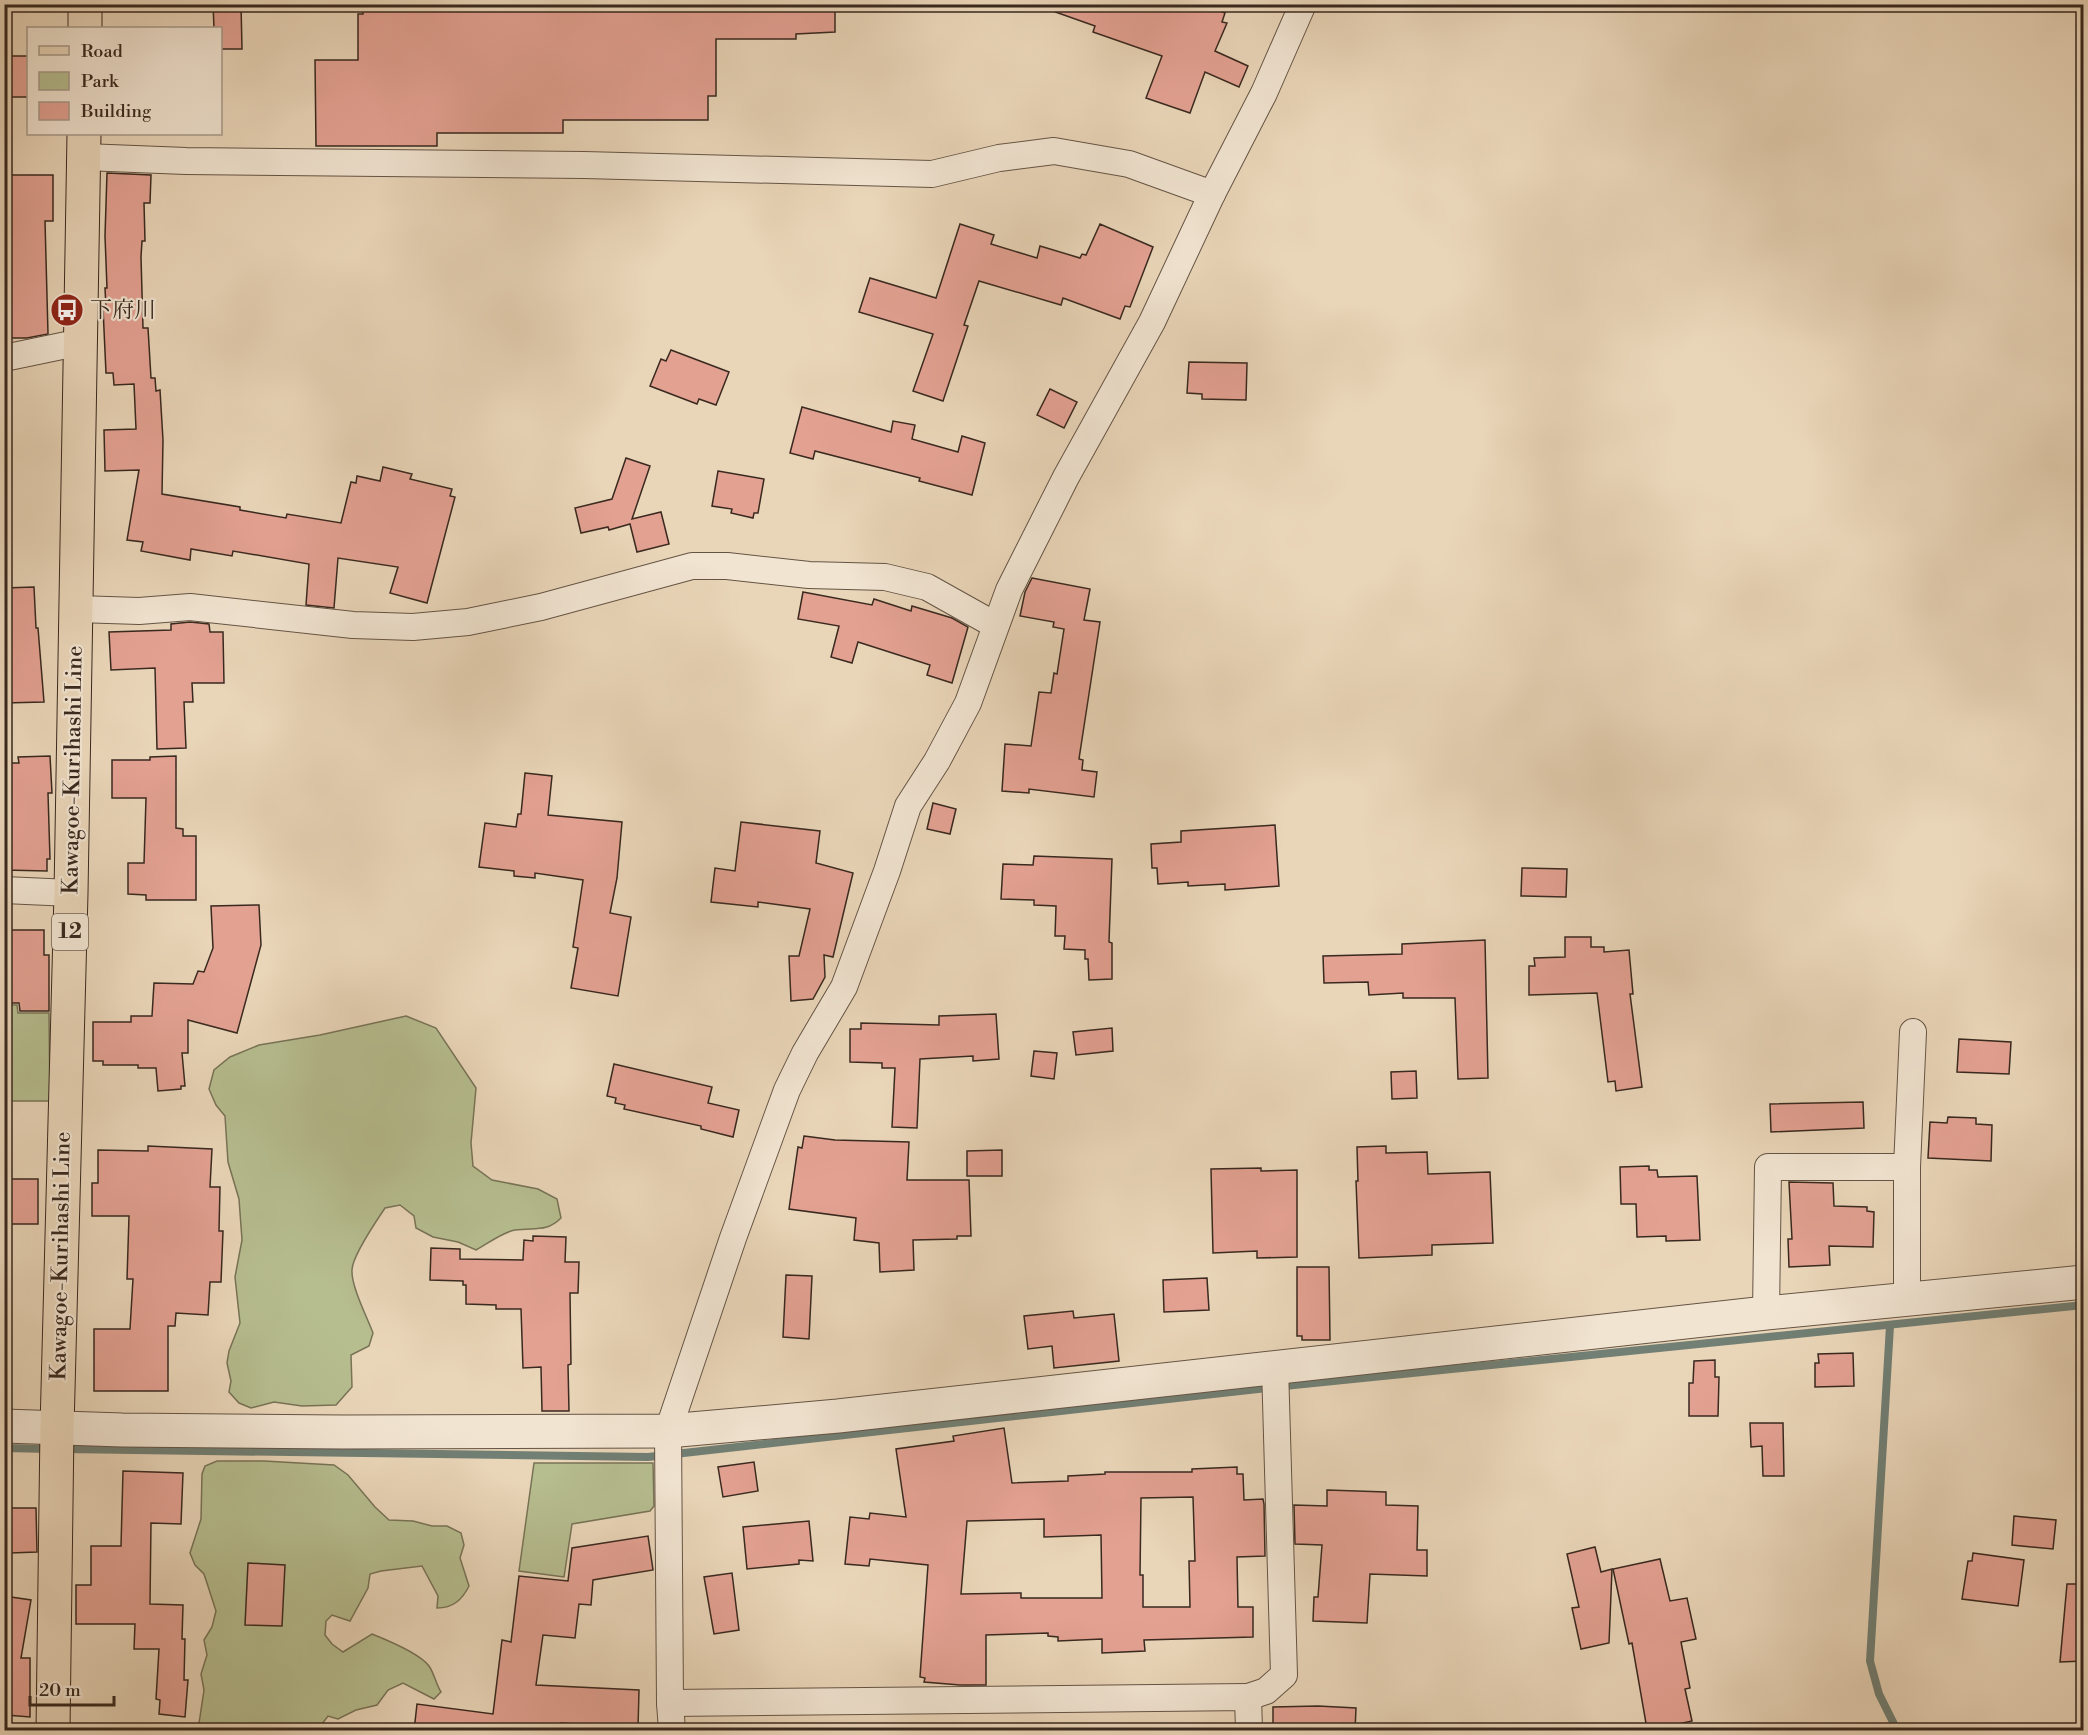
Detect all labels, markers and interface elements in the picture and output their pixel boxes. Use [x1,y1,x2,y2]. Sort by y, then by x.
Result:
legend [27,27,222,135]
text: Road [81,40,124,63]
text: Park [81,70,120,93]
text: Building [80,100,152,123]
bus stop icon: 下府川 [49,292,85,328]
place label: 下府川 [90,297,156,324]
street label: Kawagoe-Kurihashi Line [57,645,89,895]
road number: 12 [52,914,88,950]
street label: Kawagoe-Kurihashi Line [45,1131,77,1381]
scale bar [30,1669,114,1707]
text: 20 m [39,1679,81,1702]

